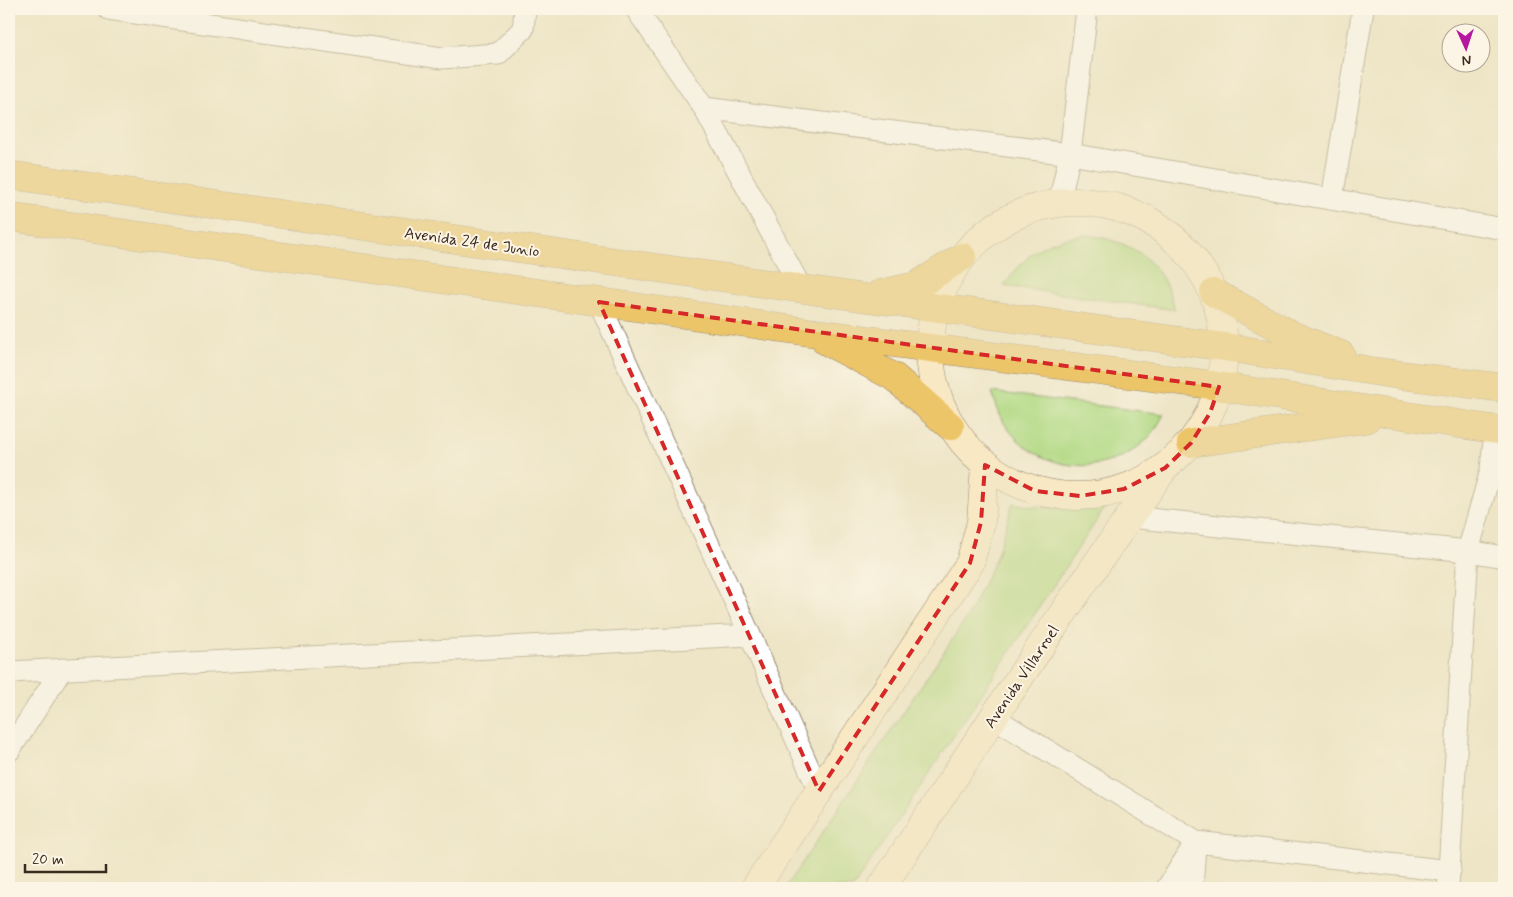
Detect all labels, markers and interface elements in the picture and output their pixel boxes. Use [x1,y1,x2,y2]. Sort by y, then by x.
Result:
north arrow [1440,22,1490,72]
text: N [1461,51,1472,69]
street label: Avenida 24 de Junio [403,223,541,262]
street label: Avenida Villarroel [980,621,1065,733]
scale bar [25,842,106,874]
text: 20 m [32,850,64,870]

